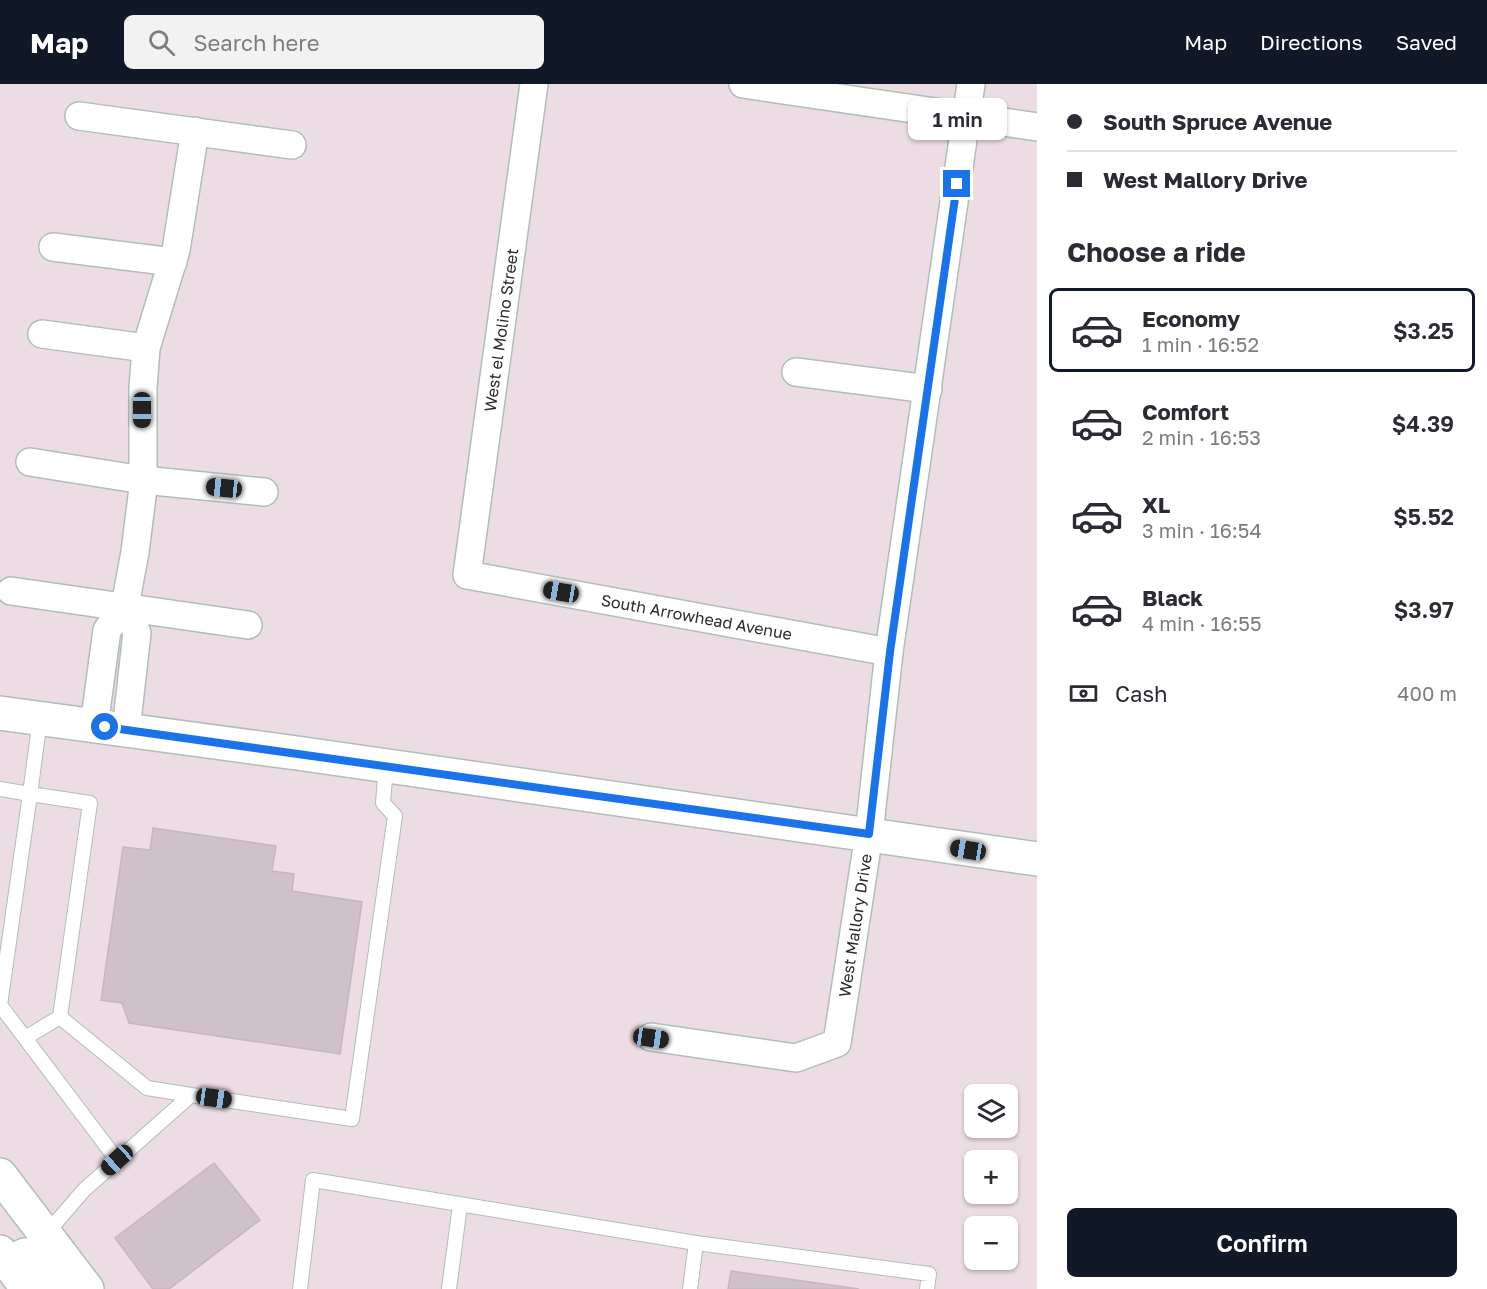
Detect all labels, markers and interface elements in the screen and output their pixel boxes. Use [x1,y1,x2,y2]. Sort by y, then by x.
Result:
search box [124,15,544,69]
text: Map [30,26,88,59]
icon: search [145,26,178,59]
text: Search here [193,29,319,56]
text: Map [1184,29,1227,55]
text: Directions [1260,29,1363,55]
text: Saved [1396,29,1457,55]
callout: 1 min [908,97,1006,139]
text: 1 min [932,107,983,131]
text: South Spruce Avenue [1103,108,1332,135]
text: West Mallory Drive [1103,166,1307,193]
route end [943,170,970,197]
text: Choose a ride [1067,236,1246,268]
street label: West el Molino Street [480,247,522,413]
icon: car [1070,303,1124,357]
text: Economy [1142,305,1240,332]
text: $3.25 [1393,317,1454,344]
text: 1 min · 16:52 [1142,332,1259,356]
car [133,392,151,428]
icon: car [1070,396,1124,450]
text: Comfort [1142,398,1229,425]
text: $4.39 [1392,410,1454,437]
text: 2 min · 16:53 [1142,425,1261,449]
car [205,477,243,499]
icon: car [1070,489,1124,543]
text: XL [1142,491,1170,518]
text: $5.52 [1393,503,1454,530]
text: 3 min · 16:54 [1142,518,1262,542]
car [542,580,580,604]
icon: car [1070,582,1124,636]
text: Black [1142,584,1203,611]
street label: South Arrowhead Avenue [600,590,794,644]
text: $3.97 [1394,596,1454,623]
text: 4 min · 16:55 [1142,611,1262,635]
icon: cash [1067,677,1100,710]
text: Cash [1115,680,1168,707]
text: 400 m [1397,681,1457,705]
route start [91,713,118,740]
car [949,838,987,862]
street label: West Mallory Drive [834,852,876,999]
car [632,1027,670,1049]
map controls [964,1084,1018,1270]
button: layers [964,1084,1018,1138]
car [195,1087,233,1109]
car [98,1141,136,1179]
button: + [964,1150,1018,1204]
button: Confirm [1067,1208,1457,1277]
button: − [964,1216,1018,1270]

